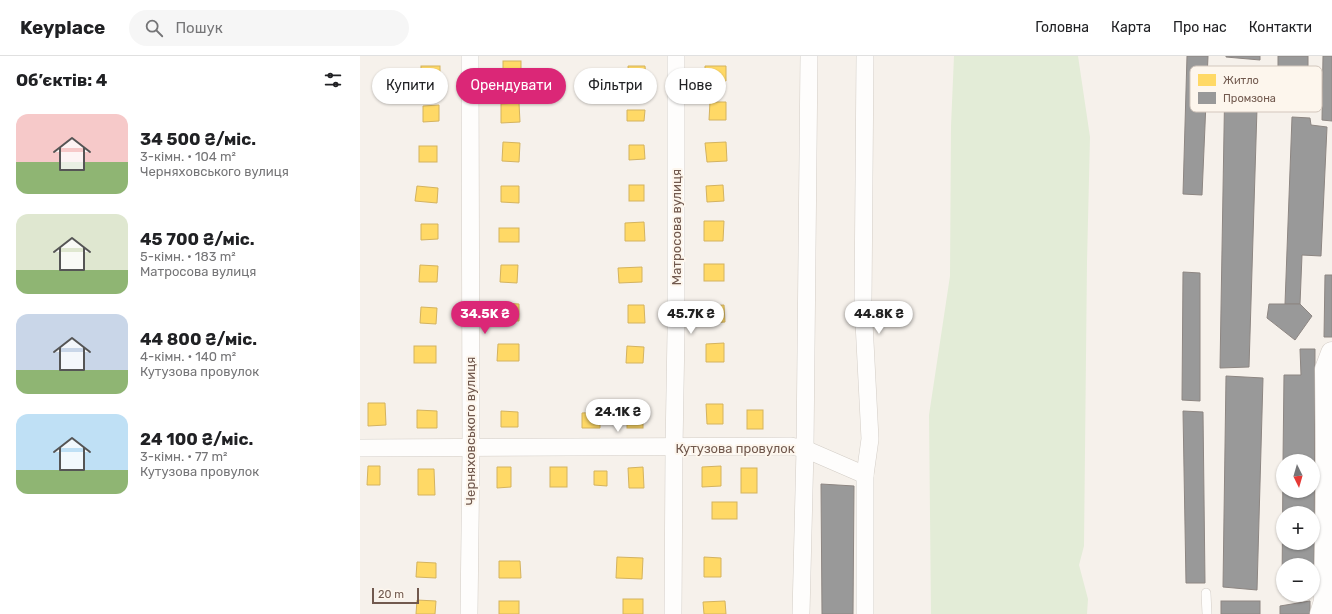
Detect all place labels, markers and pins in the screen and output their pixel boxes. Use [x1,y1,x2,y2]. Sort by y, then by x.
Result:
pin: 34.5K ₴ [448,301,522,335]
pin: 45.7K ₴ [654,301,728,335]
pin: 44.8K ₴ [842,301,916,335]
pin: 24.1K ₴ [581,399,655,433]

